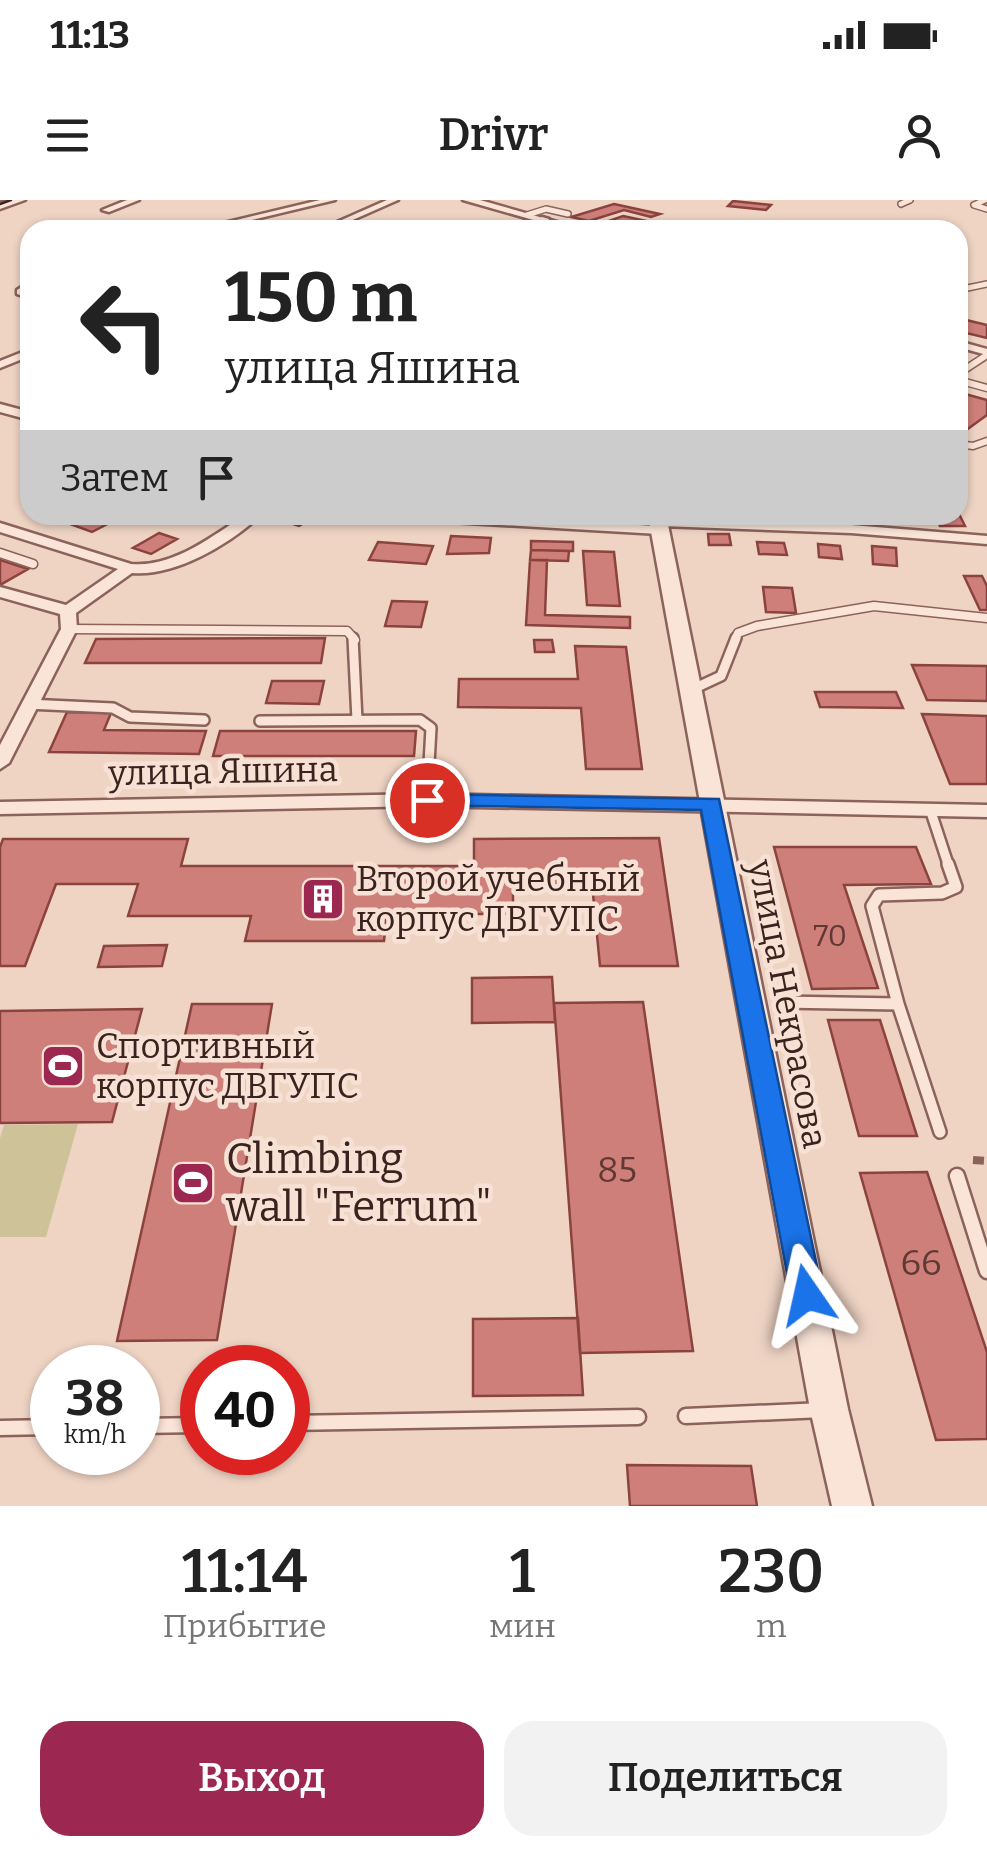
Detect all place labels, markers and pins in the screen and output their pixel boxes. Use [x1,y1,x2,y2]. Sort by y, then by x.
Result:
pin [385,758,470,843]
place label: Второй учебный корпус ДВГУПС [356,858,640,940]
building icon: Второй учебный корпус ДВГУПС [300,876,346,922]
place label: Спортивный корпус ДВГУПС [96,1025,359,1107]
sports icon: Спортивный корпус ДВГУПС [40,1043,86,1089]
place label: Climbing wall "Ferrum" [225,1134,492,1232]
sports icon: Climbing wall "Ferrum" [170,1160,216,1206]

